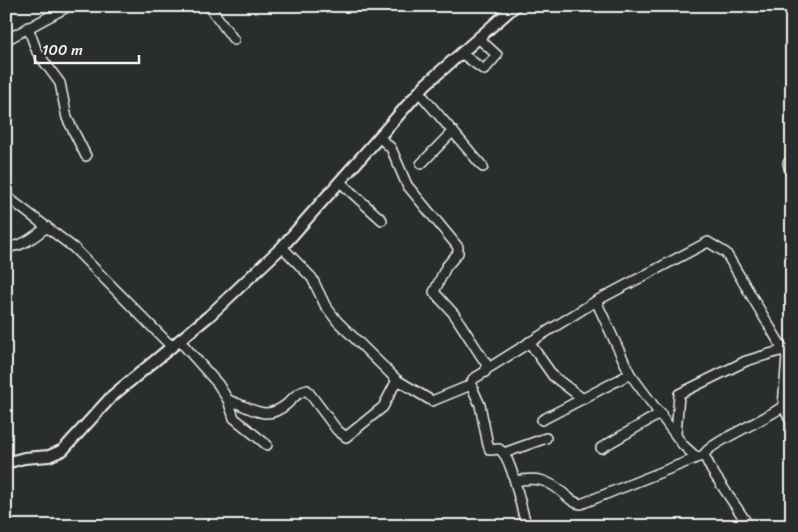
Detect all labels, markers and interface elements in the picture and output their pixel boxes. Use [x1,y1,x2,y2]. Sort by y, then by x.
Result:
scale bar [35,32,139,64]
text: 100 m [42,37,83,63]

